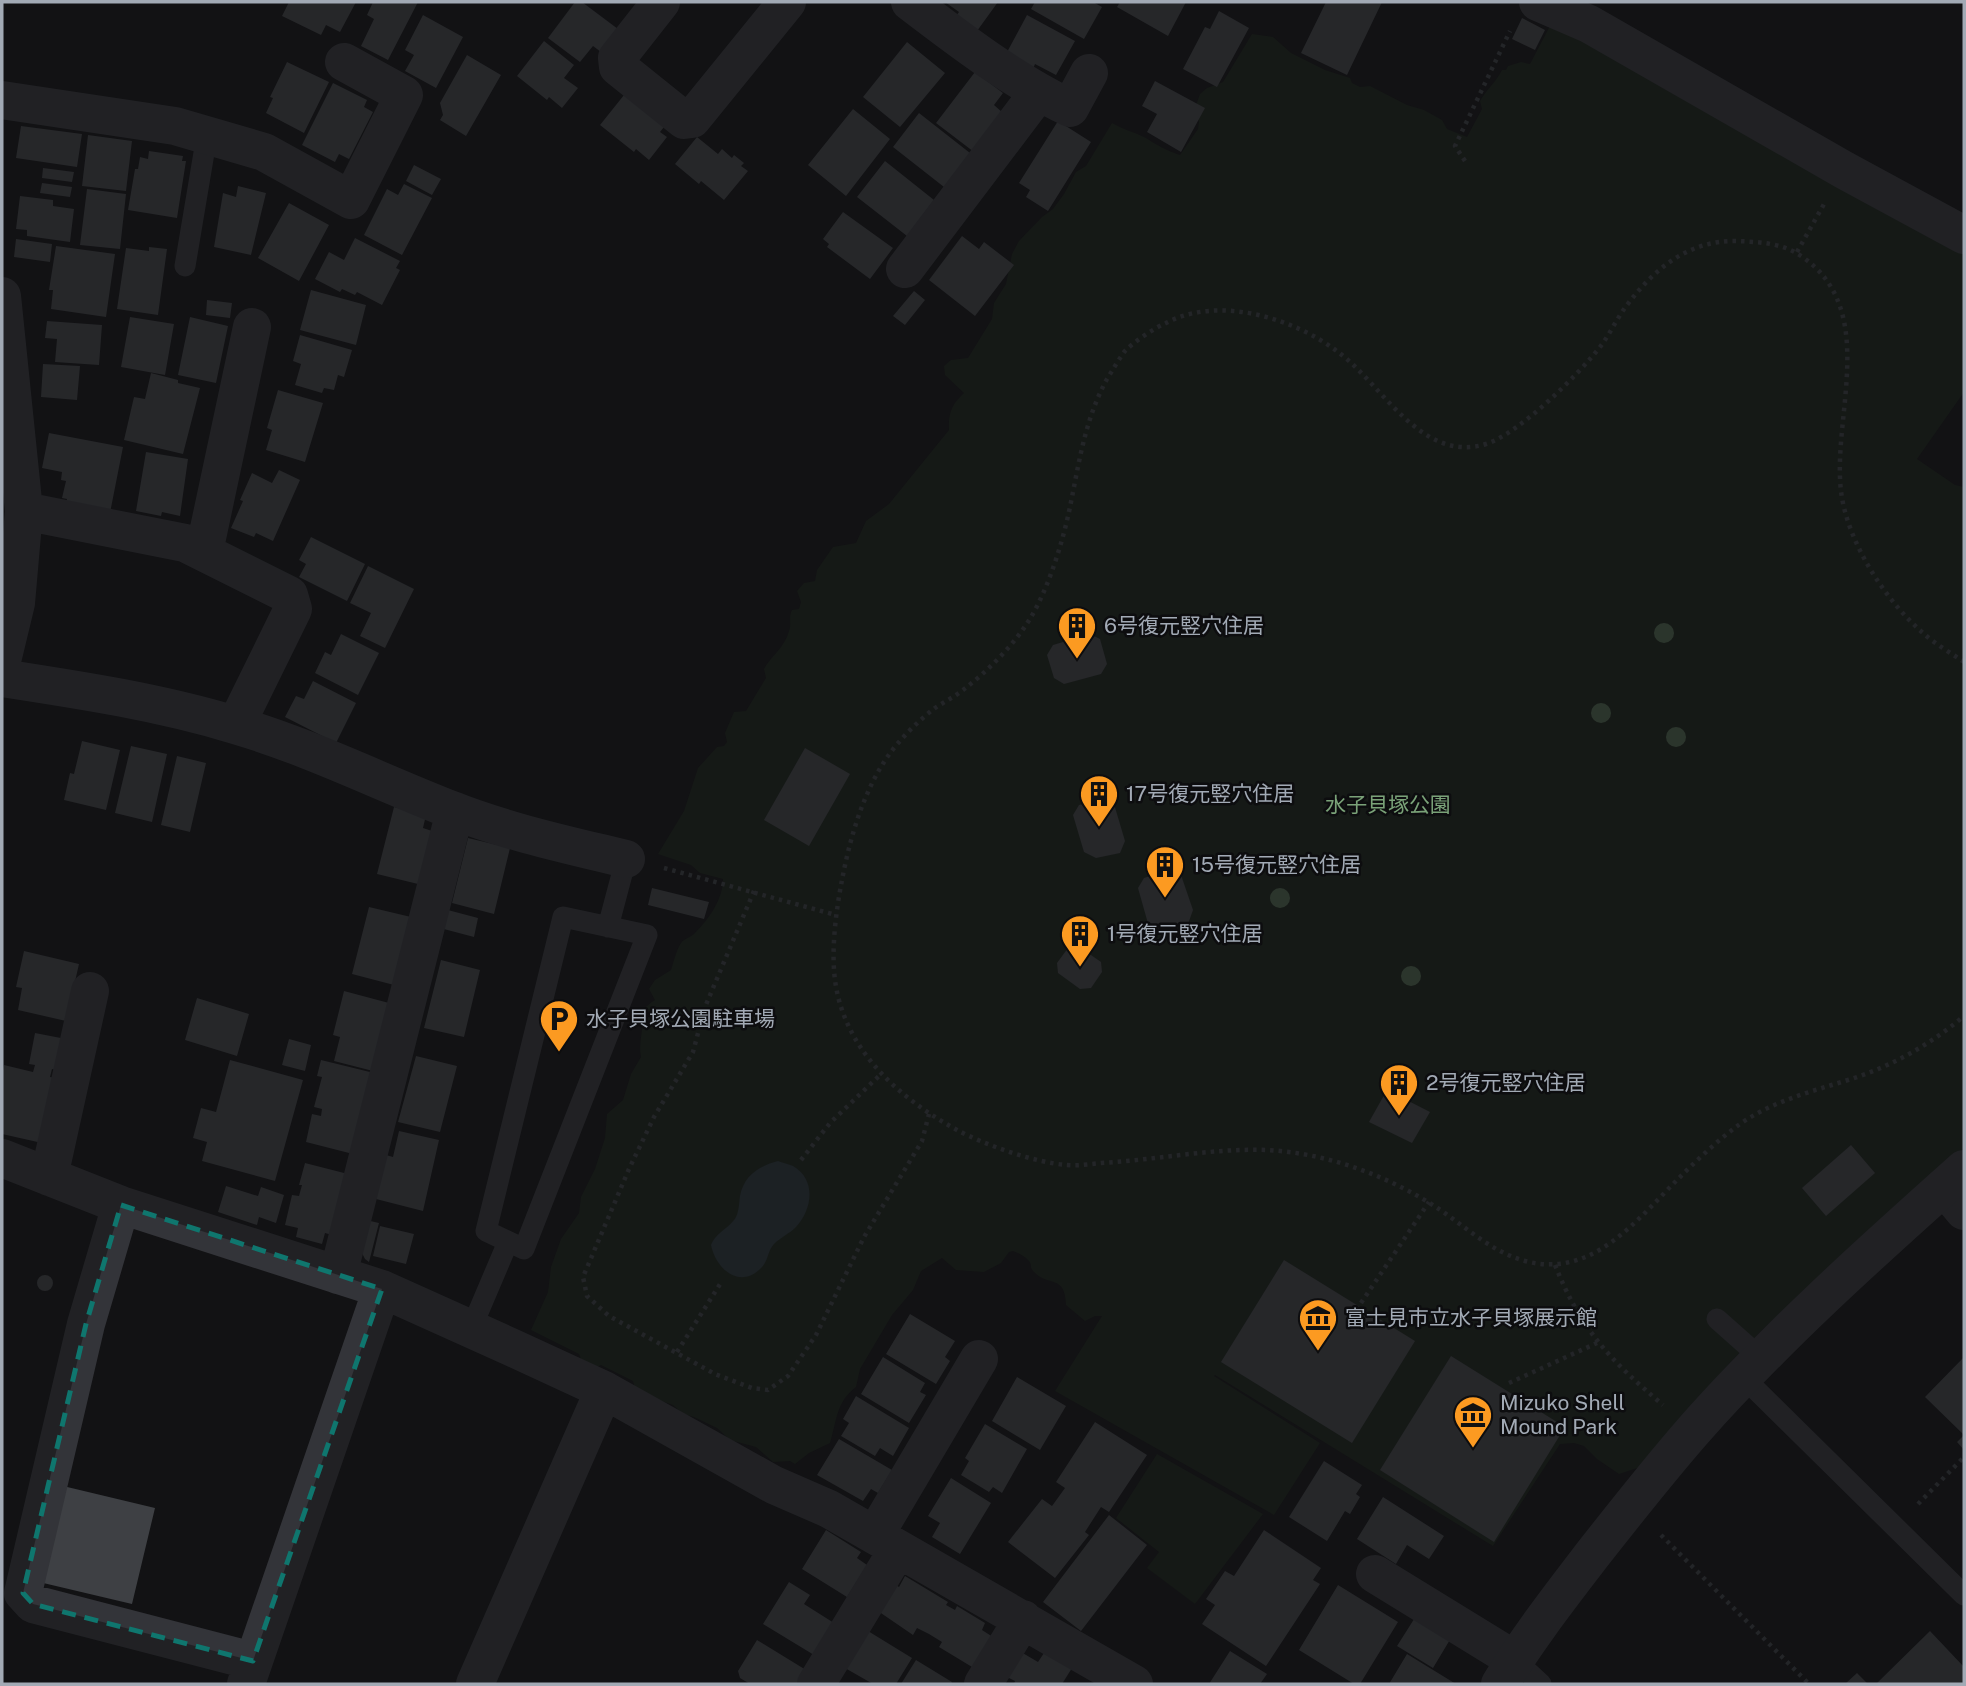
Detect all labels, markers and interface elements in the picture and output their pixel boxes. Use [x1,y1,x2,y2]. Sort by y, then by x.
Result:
building icon: 6号復元竪穴住居 [1056,605,1098,660]
place label: 6号復元竪穴住居 [1104,613,1264,638]
building icon: 17号復元竪穴住居 [1078,773,1120,828]
place label: 17号復元竪穴住居 [1126,781,1294,806]
park label: 水子貝塚公園 [1325,792,1451,817]
building icon: 15号復元竪穴住居 [1144,844,1186,899]
place label: 15号復元竪穴住居 [1192,852,1361,877]
building icon: 1号復元竪穴住居 [1059,913,1101,968]
place label: 1号復元竪穴住居 [1107,921,1263,946]
parking icon: 水子貝塚公園駐車場 [538,998,580,1053]
place label: 水子貝塚公園駐車場 [586,1006,775,1031]
building icon: 2号復元竪穴住居 [1378,1062,1420,1117]
place label: 2号復元竪穴住居 [1426,1070,1586,1095]
museum icon: 富士見市立水子貝塚展示館 [1297,1297,1339,1352]
place label: 富士見市立水子貝塚展示館 [1345,1305,1597,1330]
place label: Mizuko Shell Mound Park [1500,1390,1625,1439]
museum icon: Mizuko Shell Mound Park [1452,1394,1494,1449]

